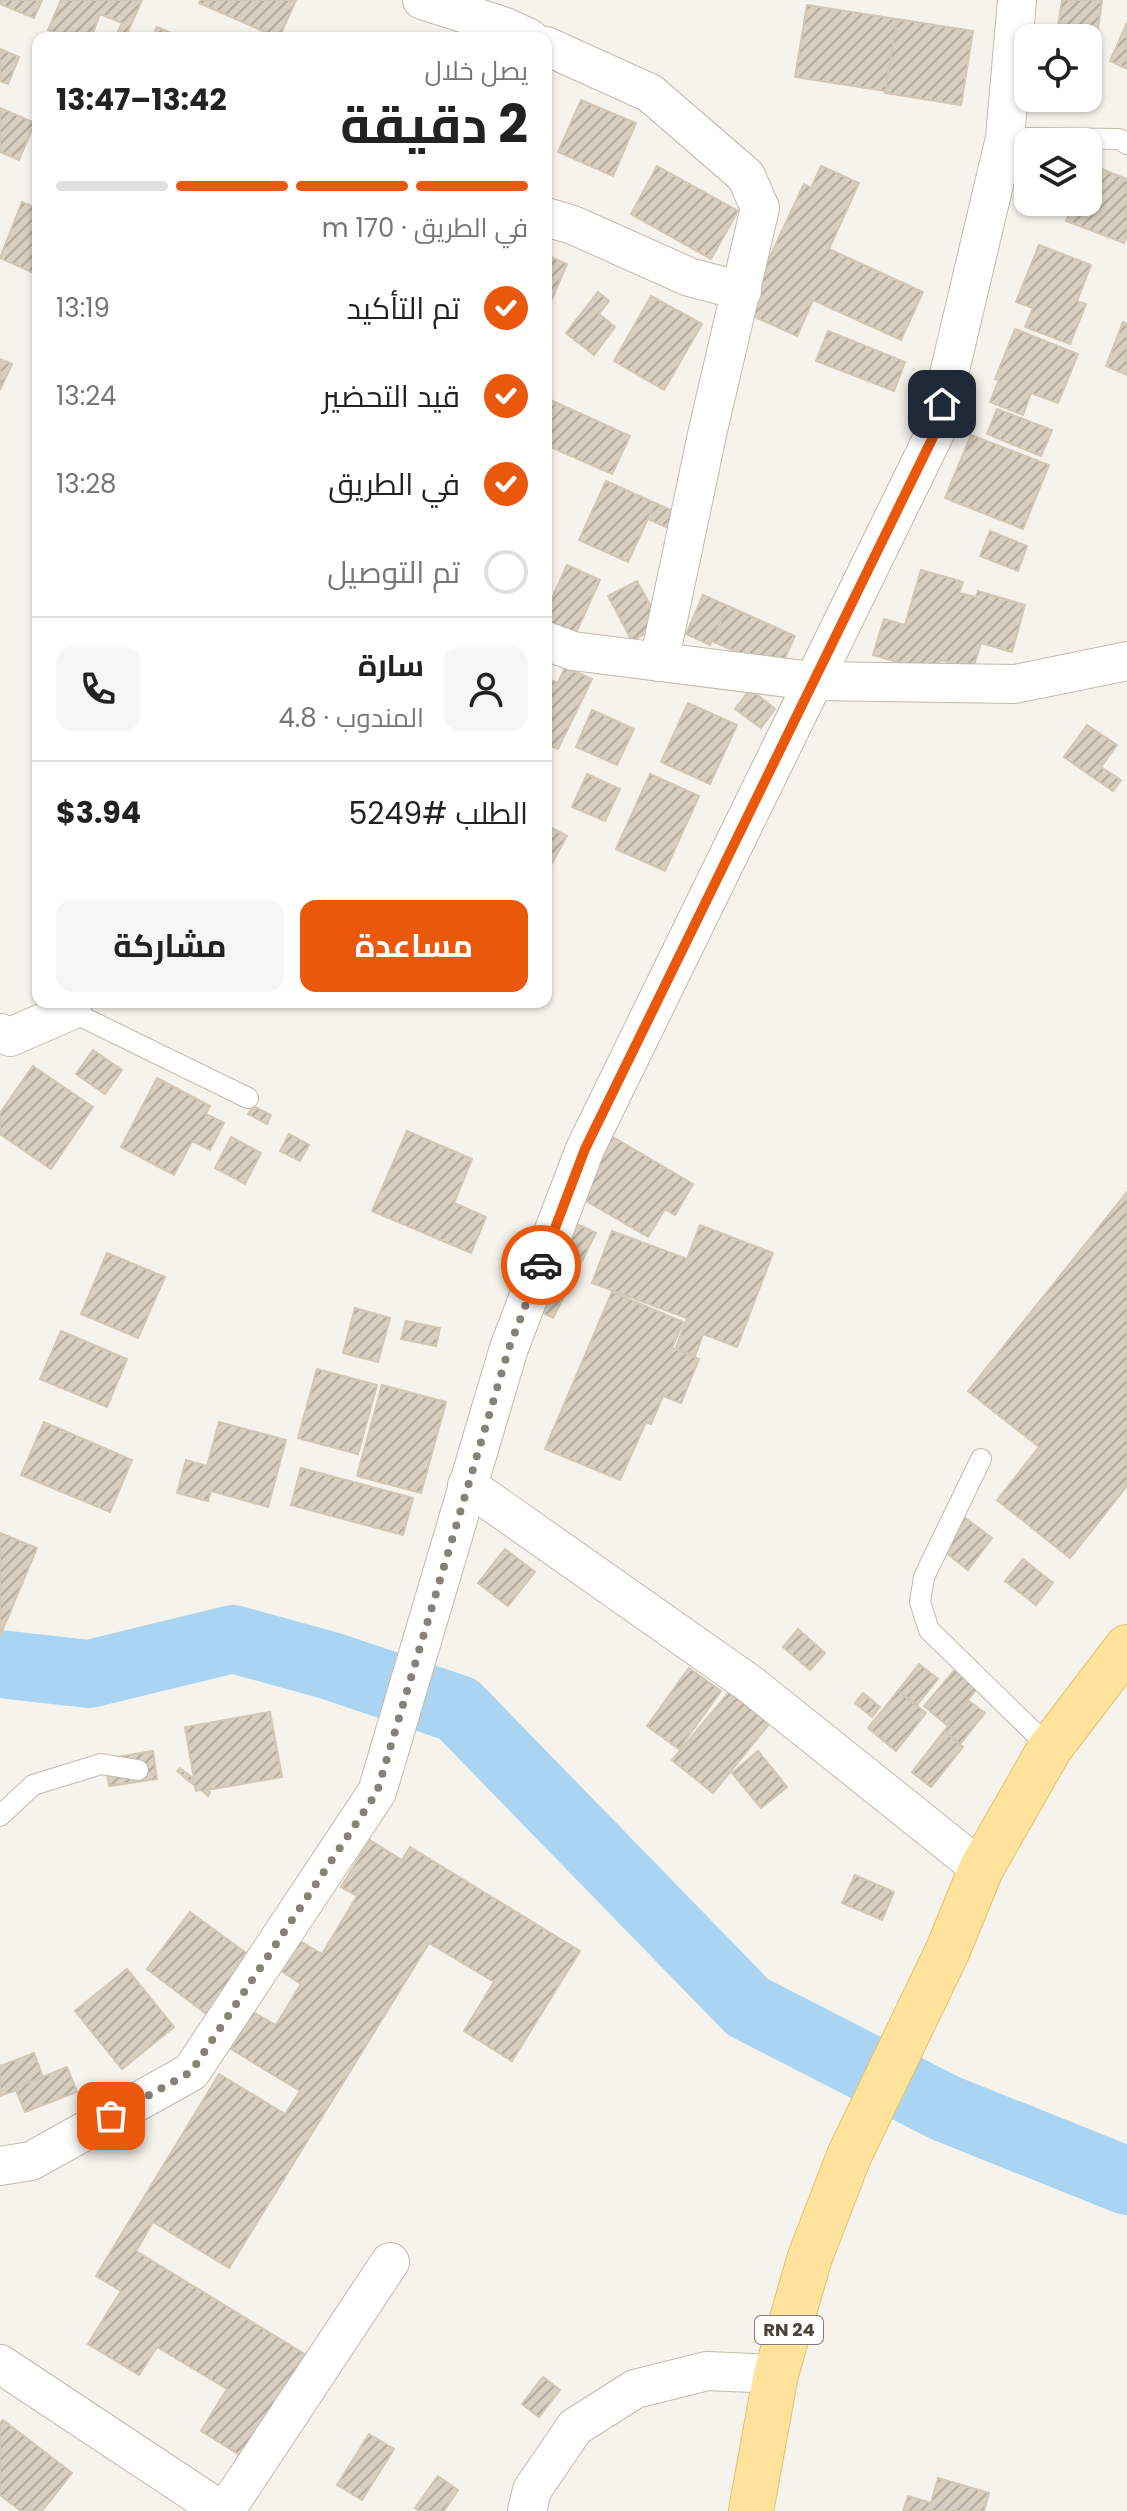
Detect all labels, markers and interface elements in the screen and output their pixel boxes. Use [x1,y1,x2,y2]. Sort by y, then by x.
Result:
map controls [1014,24,1102,216]
button: locate [1014,24,1102,112]
text: يصل خلال [425,53,528,89]
text: 13:42–13:47 [56,78,227,121]
text: 2 دقيقة [340,88,528,161]
button: layers [1014,128,1102,216]
text: في الطريق · 170 m [322,210,528,246]
icon: check [484,286,528,330]
text: تم التأكيد [347,287,460,330]
text: 13:19 [56,290,110,326]
pin [908,370,976,438]
icon: check [484,374,528,418]
text: قيد التحضير [322,375,460,418]
text: 13:24 [56,378,116,414]
icon: home [920,382,964,426]
icon: check [484,462,528,506]
text: في الطريق [328,463,460,506]
text: 13:28 [56,466,117,502]
text: تم التوصيل [327,551,460,594]
text: سارة [358,644,424,687]
button: phone [56,647,140,731]
button: person [444,647,528,731]
text: المندوب · 4.8 [278,700,424,736]
text: $3.94 [56,791,141,834]
text: الطلب #5249 [348,792,528,835]
button: مشاركة [56,900,284,992]
button: مساعدة [300,900,528,992]
courier [501,1225,581,1305]
icon: car [519,1243,563,1287]
pin [77,2082,145,2150]
icon: bag [89,2094,133,2138]
road number: RN 24 [755,2316,823,2344]

